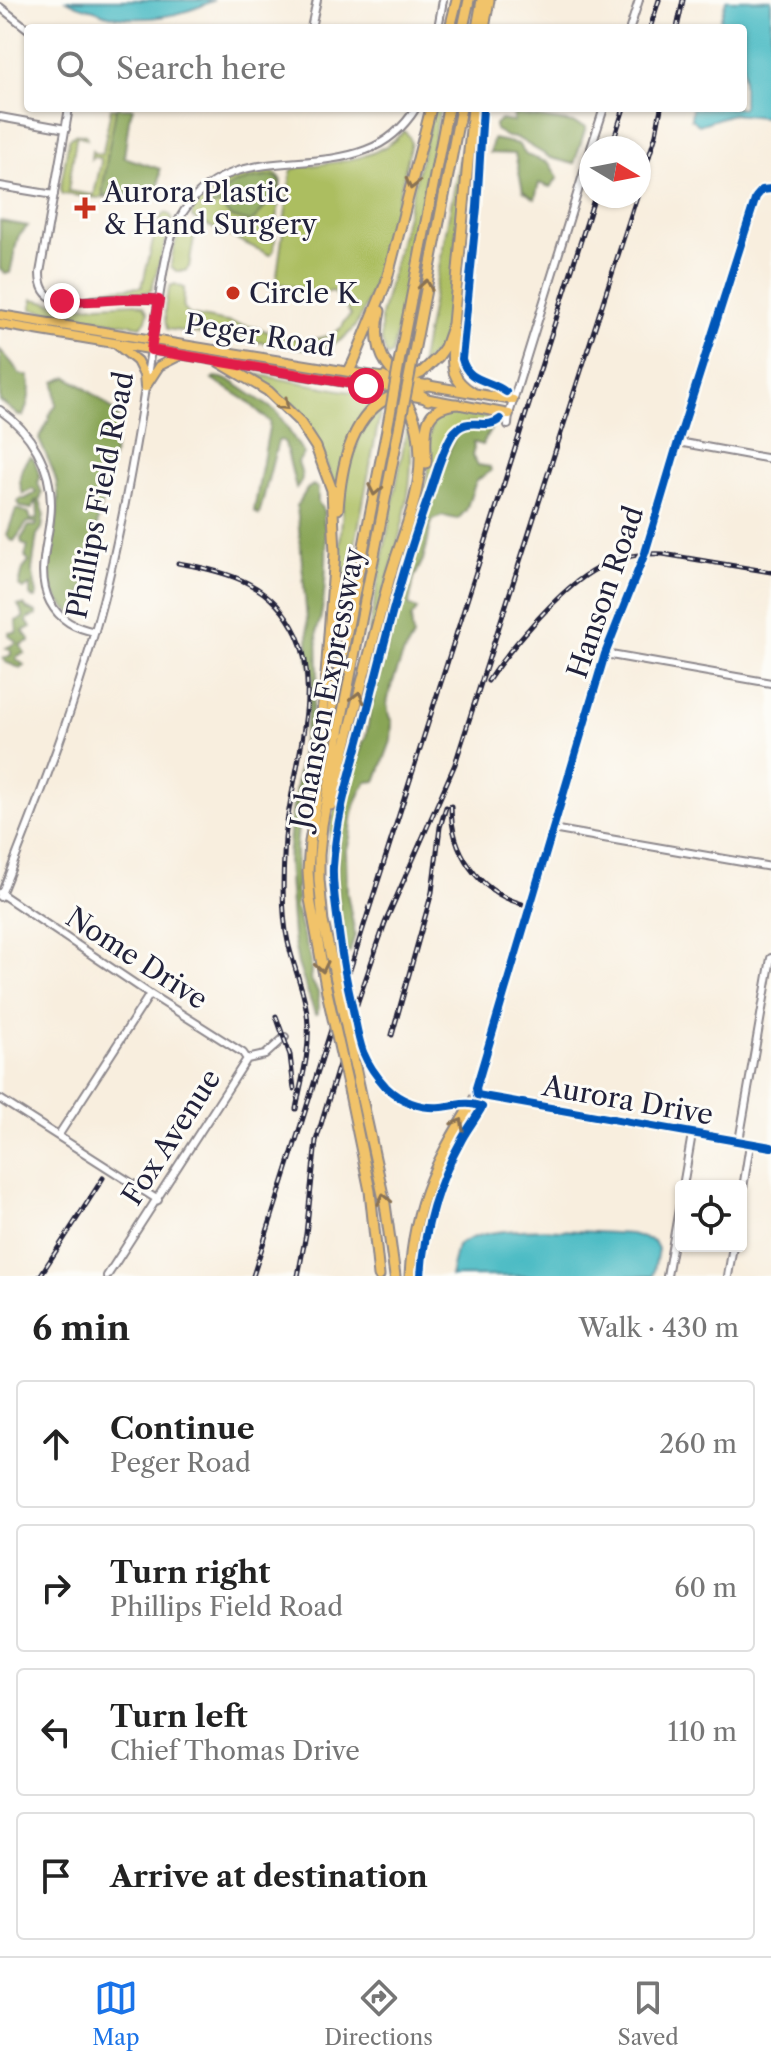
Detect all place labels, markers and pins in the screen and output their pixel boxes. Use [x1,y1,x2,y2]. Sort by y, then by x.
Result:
place label: Aurora Plastic & Hand Surgery [102,175,317,241]
marker: Aurora Plastic & Hand Surgery [74,197,96,219]
place label: Circle K [249,276,360,310]
marker: Circle K [224,284,242,302]

